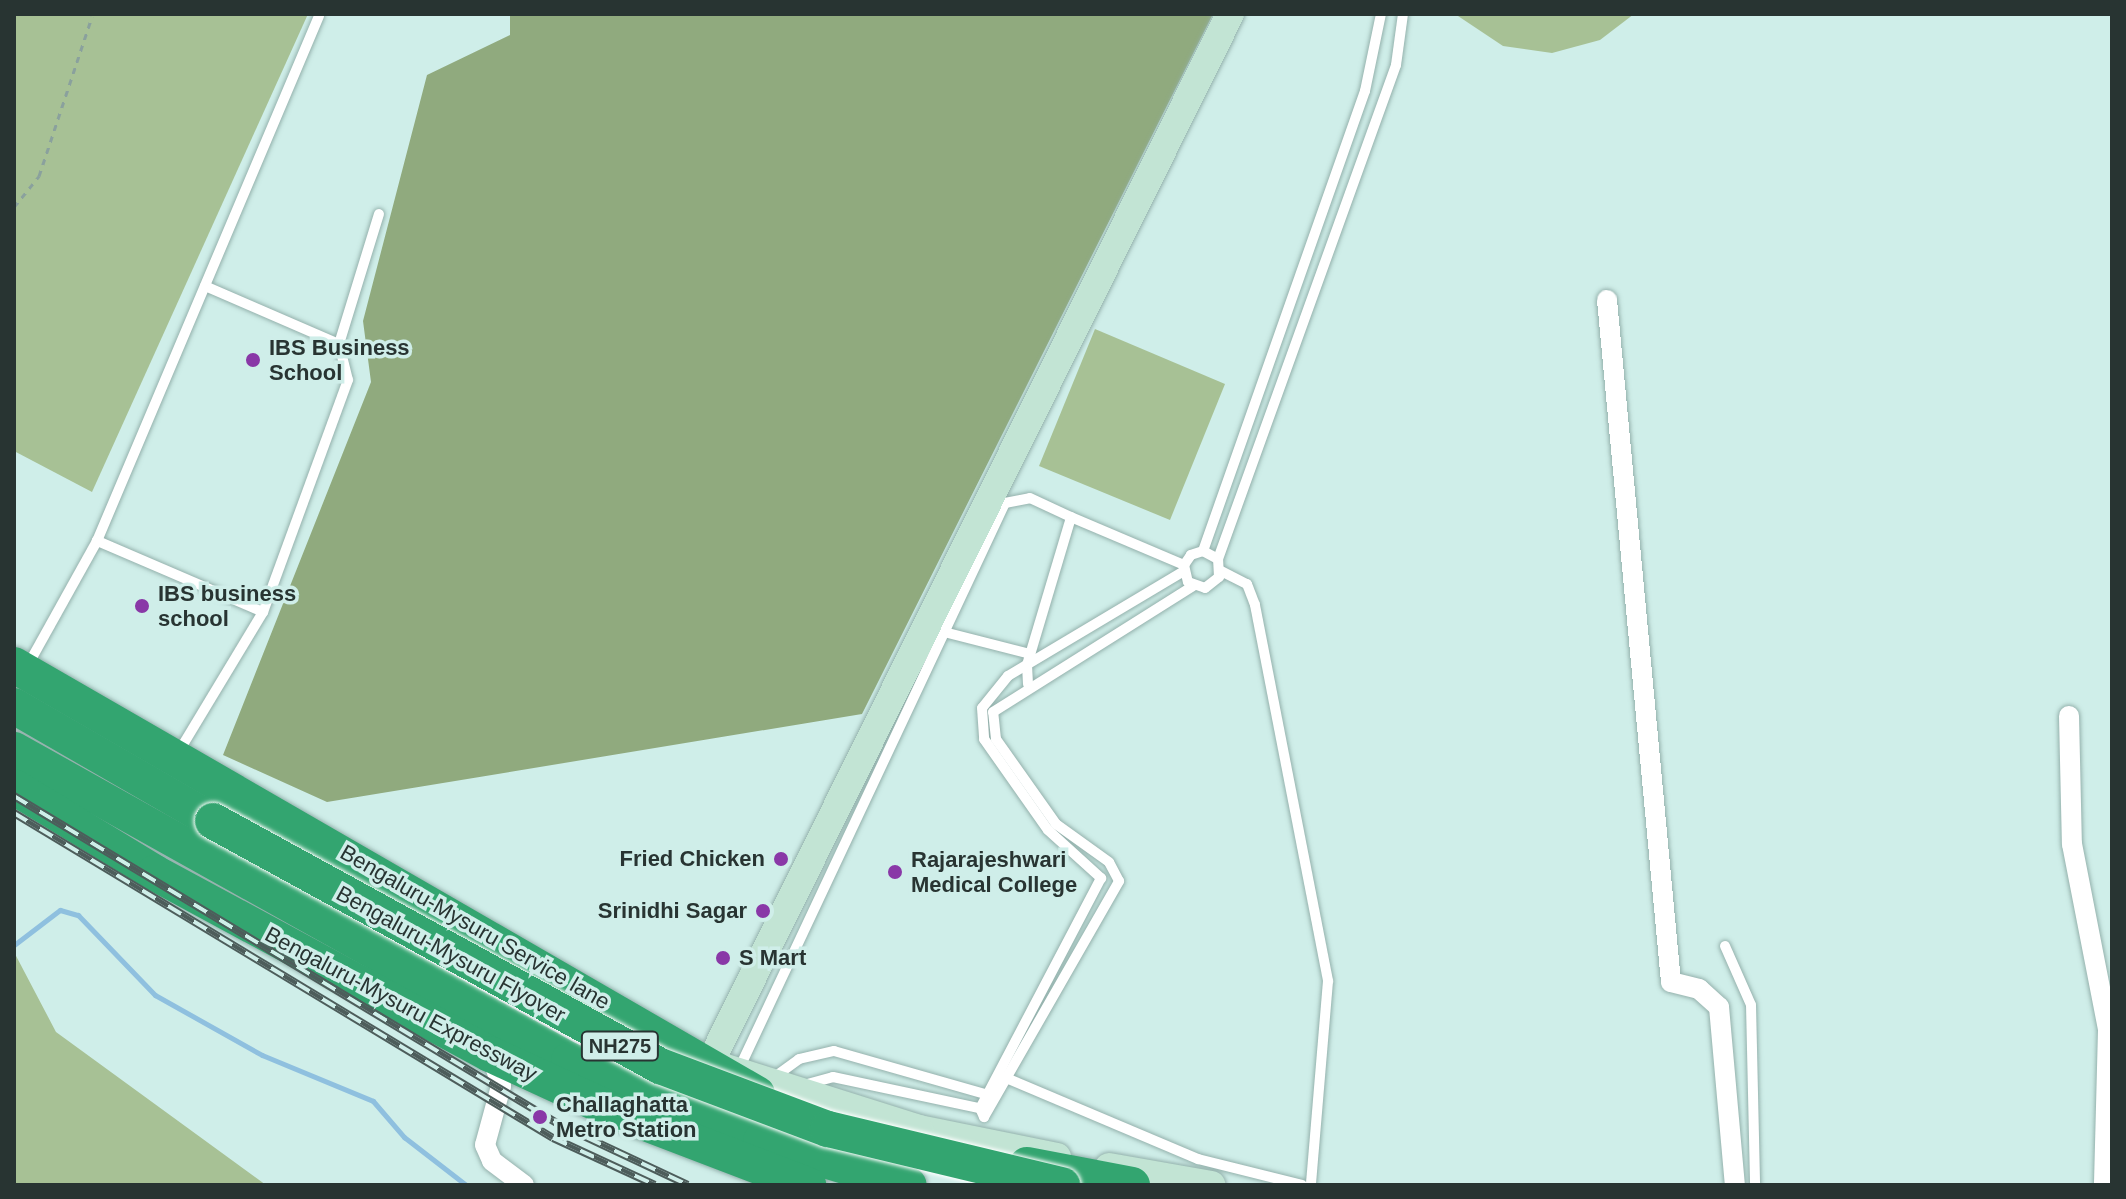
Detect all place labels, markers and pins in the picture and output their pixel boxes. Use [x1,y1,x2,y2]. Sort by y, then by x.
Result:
place label: IBS Business School [269,334,410,386]
marker: IBS Business School [244,351,262,369]
place label: IBS business school [158,580,296,632]
marker: IBS business school [133,597,151,615]
place label: Fried Chicken [620,846,765,872]
place label: Rajarajeshwari Medical College [911,846,1077,898]
marker: Fried Chicken [772,850,790,868]
marker: Rajarajeshwari Medical College [886,863,904,881]
place label: Srinidhi Sagar [598,898,747,924]
marker: Srinidhi Sagar [754,902,772,920]
place label: S Mart [739,945,806,971]
marker: S Mart [714,949,732,967]
place label: Challaghatta Metro Station [556,1091,697,1142]
marker: Challaghatta Metro Station [531,1108,549,1126]

